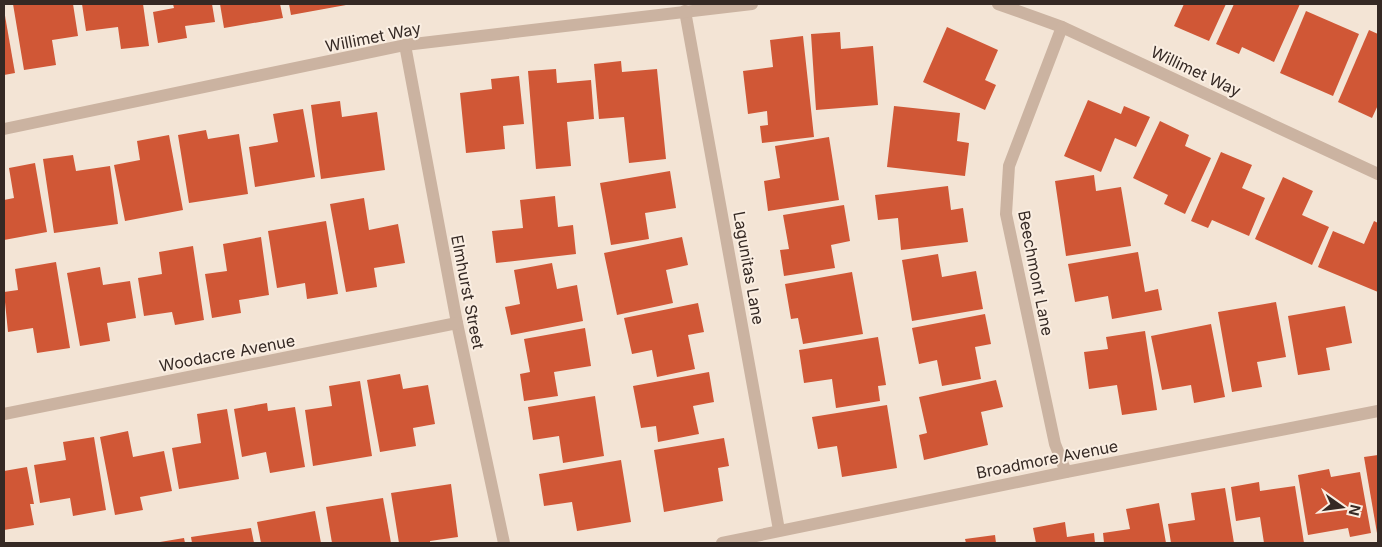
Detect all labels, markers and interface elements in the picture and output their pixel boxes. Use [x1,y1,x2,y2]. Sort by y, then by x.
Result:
street label: Willimet Way [323,18,423,56]
street label: Willimet Way [1148,41,1244,101]
street label: Beechmont Lane [1014,209,1058,337]
street label: Lagunitas Lane [729,210,769,326]
street label: Elmhurst Street [447,233,489,351]
street label: Woodacre Avenue [157,330,297,376]
street label: Broadmore Avenue [974,435,1120,483]
north arrow [1317,482,1367,532]
text: N [1346,503,1365,517]

